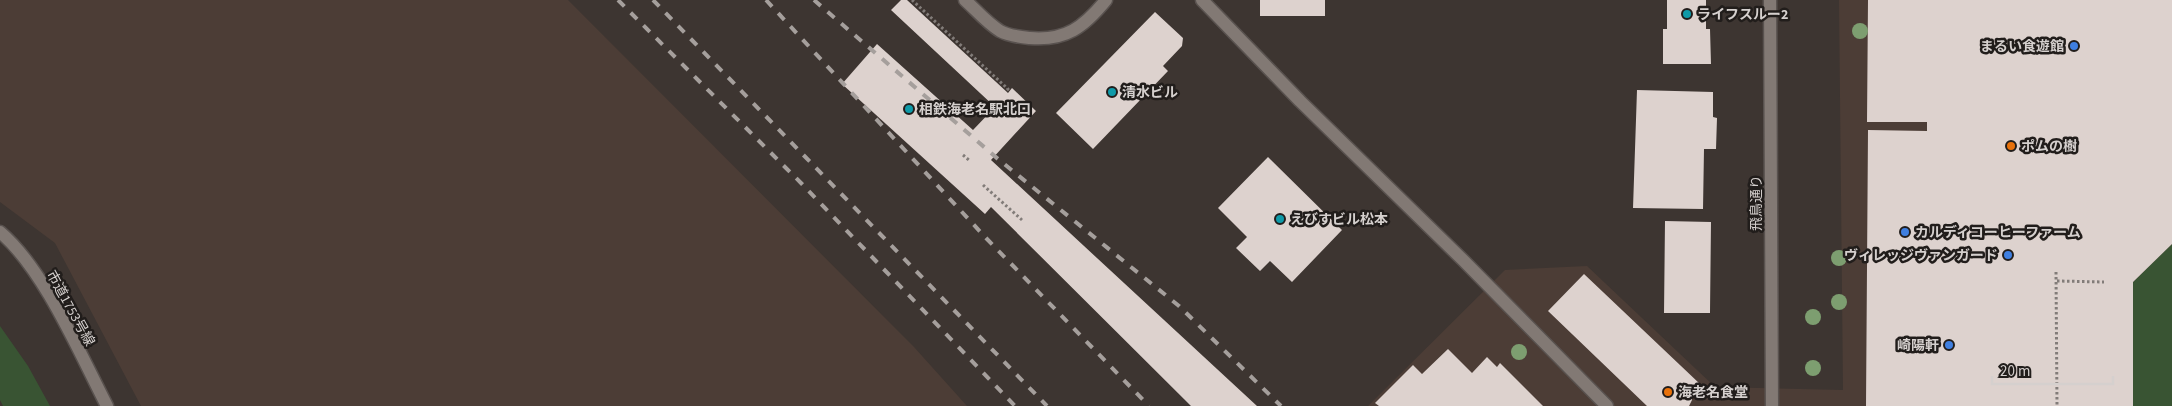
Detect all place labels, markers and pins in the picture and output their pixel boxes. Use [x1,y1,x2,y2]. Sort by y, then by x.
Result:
place label: ライフスルー2 [1697,5,1788,25]
marker: ライフスルー2 [1681,8,1693,20]
place label: まるい食遊館 [1980,37,2064,57]
marker: まるい食遊館 [2068,40,2080,52]
place label: 清水ビル [1122,83,1178,103]
marker: 清水ビル [1106,86,1118,98]
place label: 相鉄海老名駅北口 [919,100,1031,120]
marker: 相鉄海老名駅北口 [903,103,915,115]
place label: ポムの樹 [2021,137,2077,157]
marker: ポムの樹 [2005,140,2017,152]
place label: えびすビル松本 [1290,210,1388,230]
marker: えびすビル松本 [1274,213,1286,225]
place label: カルディコーヒーファーム [1915,223,2081,243]
marker: カルディコーヒーファーム [1899,226,1911,238]
place label: ヴィレッジヴァンガード [1844,246,1998,266]
marker: ヴィレッジヴァンガード [2002,249,2014,261]
place label: 崎陽軒 [1897,336,1939,356]
marker: 崎陽軒 [1943,339,1955,351]
place label: 海老名食堂 [1678,383,1748,403]
marker: 海老名食堂 [1662,386,1674,398]

